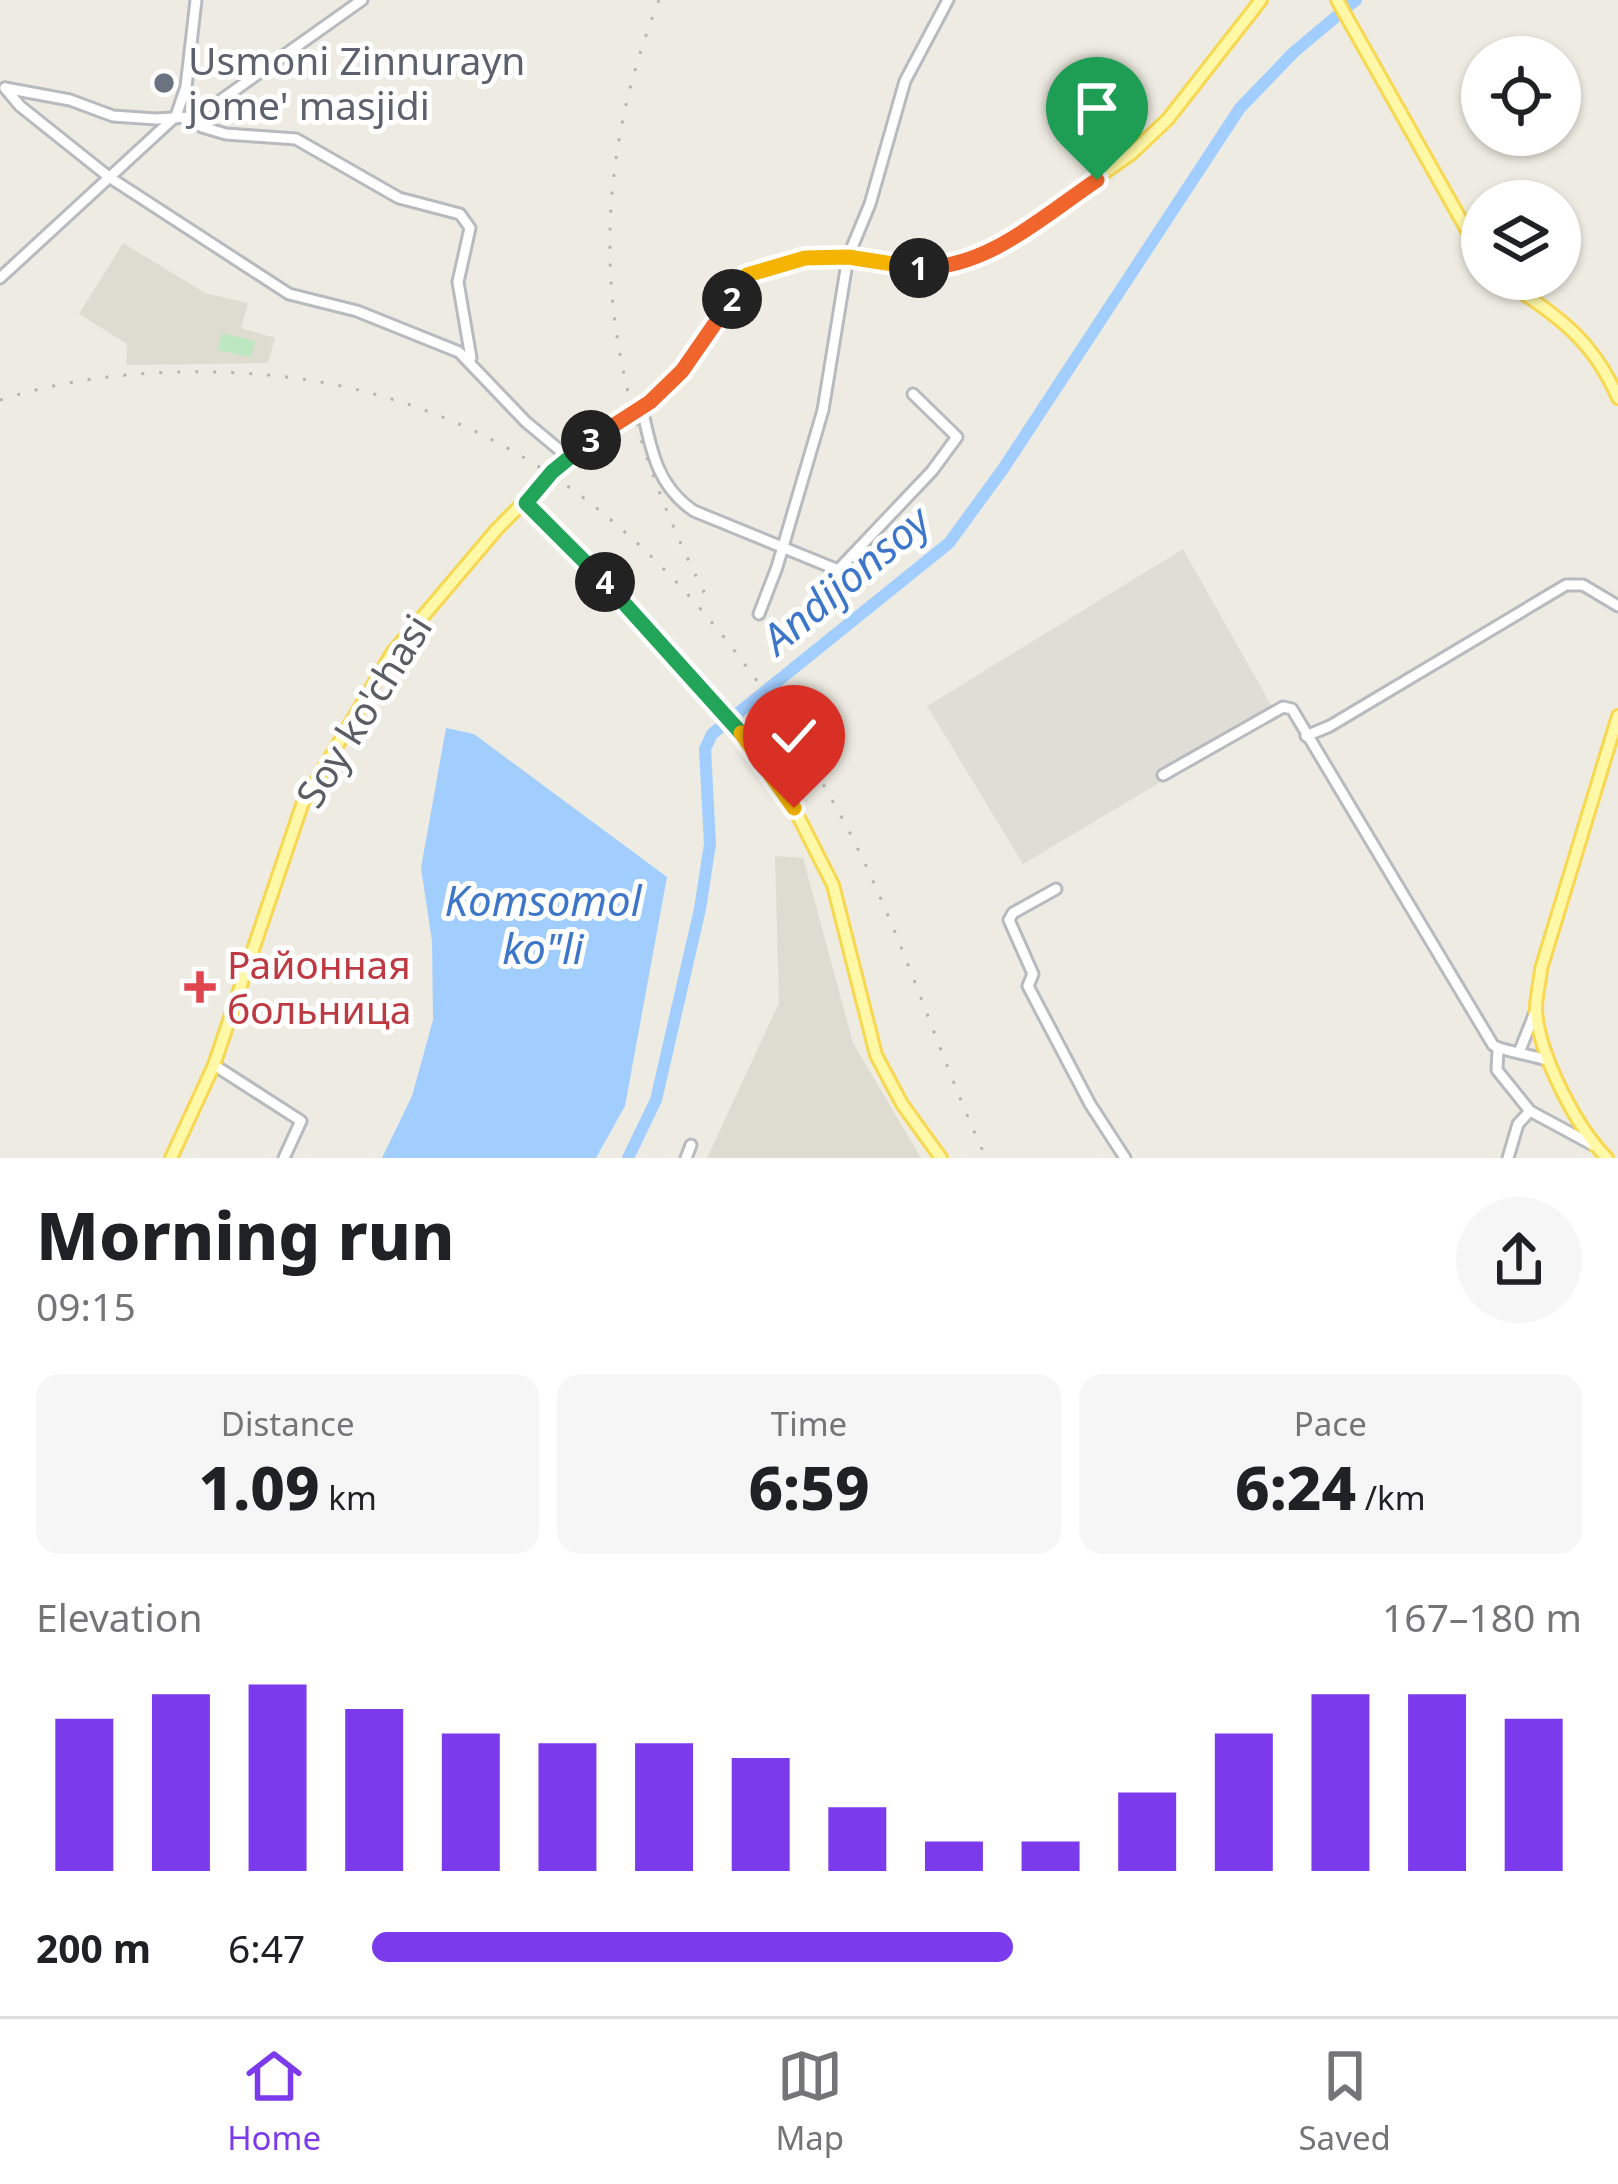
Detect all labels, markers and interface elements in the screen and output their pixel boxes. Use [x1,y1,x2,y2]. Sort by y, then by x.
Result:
place label: Usmoni Zinnurayn jome' masjidi [185,33,525,131]
map controls [1461,36,1581,300]
button: locate [1461,36,1581,156]
pin [1046,57,1148,180]
marker: Usmoni Zinnurayn jome' masjidi [151,70,177,96]
icon: arrive [1064,75,1130,141]
button: layers [1461,180,1581,300]
pin: 1 [889,238,949,298]
text: 1 [910,245,928,290]
pin: 2 [702,269,762,329]
text: 2 [723,276,741,321]
pin: 3 [561,410,621,470]
text: 3 [582,417,600,462]
water label: Andijonsoy [747,490,943,668]
pin: 4 [575,552,635,612]
text: 4 [596,559,614,604]
street label: Soy ko'chasi [282,604,443,817]
pin [743,685,845,808]
icon: check [761,703,827,769]
water label: Komsomol ko"li [444,871,643,976]
place label: Районная больница [227,937,411,1035]
marker: Районная больница [184,971,216,1003]
text: Morning run [36,1189,455,1279]
button: share [1456,1197,1582,1323]
text: 09:15 [36,1279,136,1332]
text: Distance [221,1401,355,1446]
text: Time [771,1401,847,1446]
text: Pace [1294,1401,1367,1446]
text: 1.09 [199,1446,320,1528]
text: 6:59 [748,1446,870,1528]
text: 6:24 [1235,1446,1356,1528]
text: km [320,1475,377,1520]
text: /km [1356,1475,1426,1520]
text: Elevation [36,1590,203,1643]
text: 167–180 m [1382,1590,1582,1643]
text: 200 m [36,1921,151,1974]
text: 6:47 [228,1921,305,1974]
tab: Home [227,2043,321,2160]
tab: Map [775,2043,844,2160]
tab: Saved [1299,2043,1391,2160]

